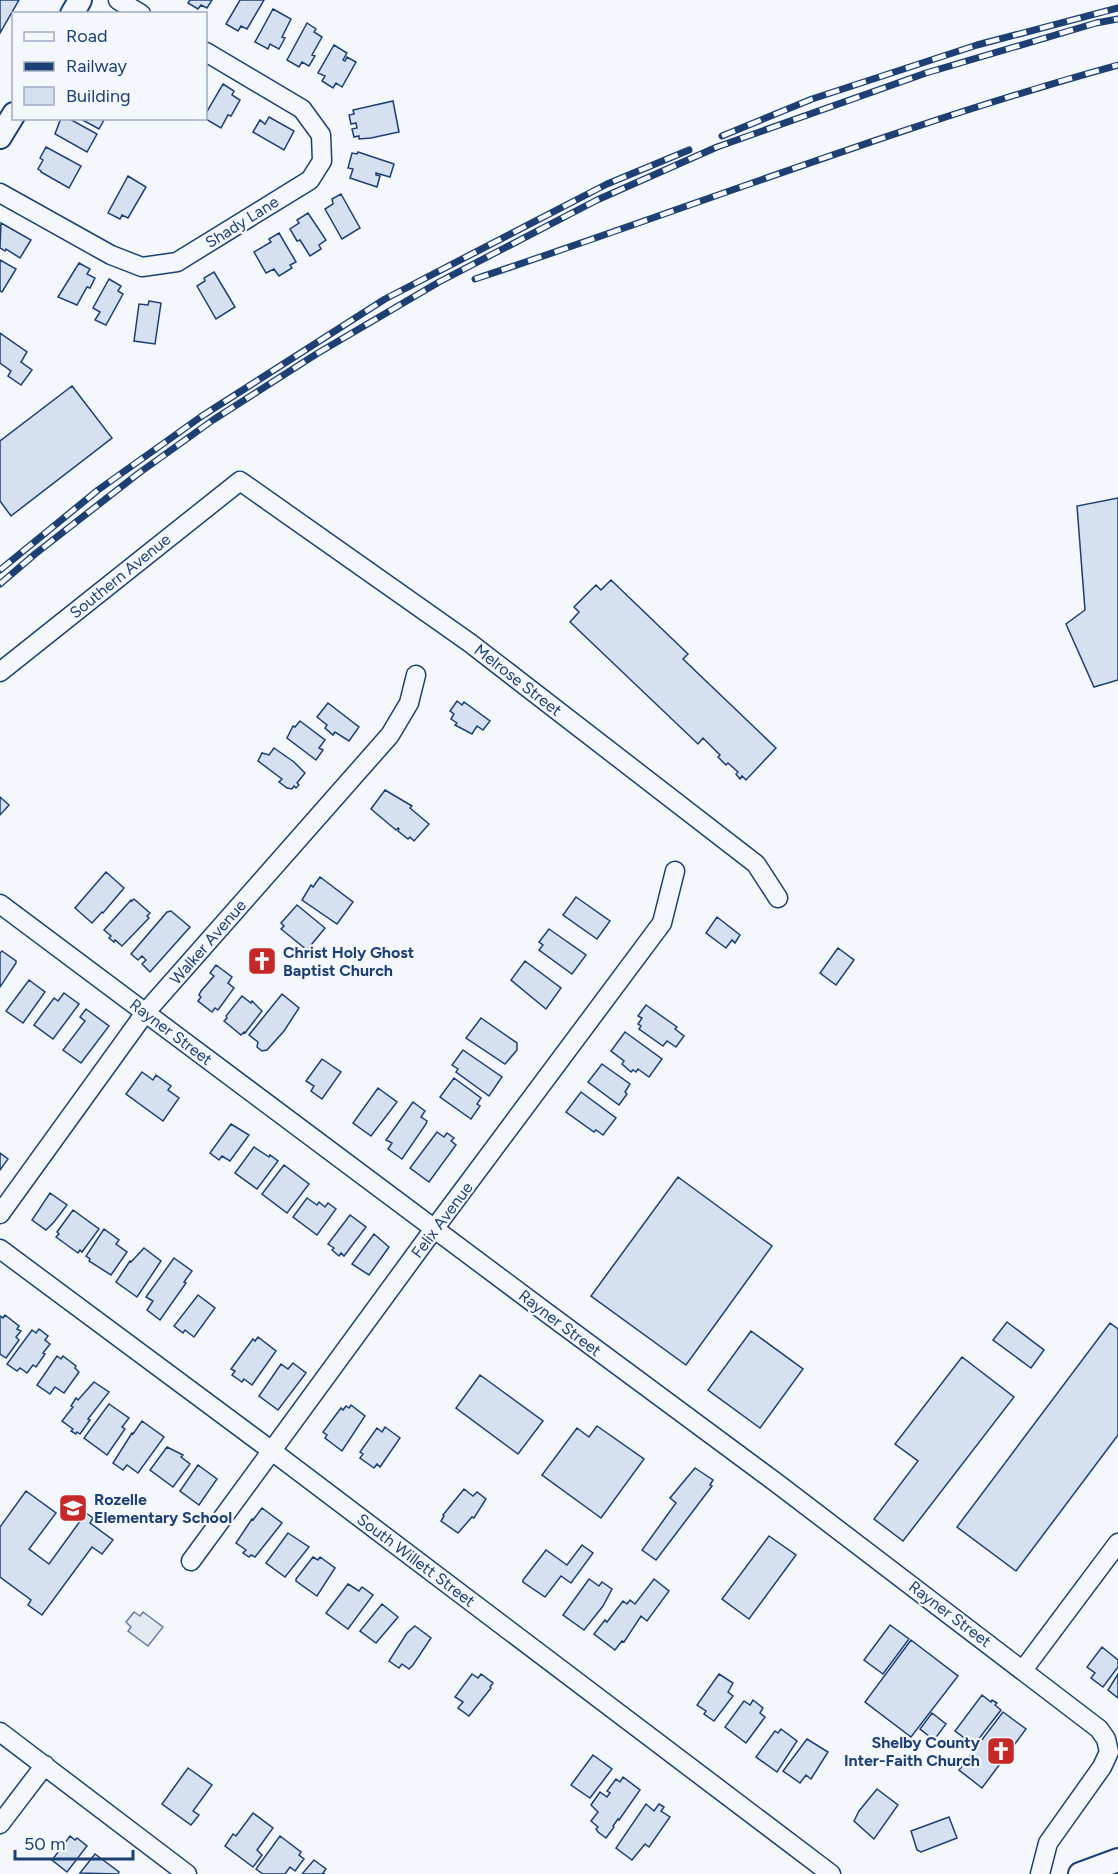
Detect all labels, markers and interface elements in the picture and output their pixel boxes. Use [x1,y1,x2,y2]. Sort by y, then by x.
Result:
legend [12,12,207,120]
text: Road [66,25,107,47]
text: Railway [66,55,128,77]
text: Building [66,85,131,107]
street label: Shady Lane [202,192,282,252]
street label: Southern Avenue [66,529,174,622]
street label: Melrose Street [471,640,565,720]
street label: Walker Avenue [166,896,250,988]
place label: Christ Holy Ghost Baptist Church [283,943,414,980]
church icon: Christ Holy Ghost Baptist Church [246,945,278,977]
street label: Rayner Street [126,995,216,1069]
street label: Felix Avenue [407,1178,477,1262]
street label: Rayner Street [515,1286,605,1360]
place label: Rozelle Elementary School [94,1490,232,1527]
school or university icon: Rozelle Elementary School [57,1492,89,1524]
street label: South Willett Street [353,1509,479,1611]
street label: Rayner Street [905,1577,995,1651]
place label: Shelby County Inter-Faith Church [844,1733,981,1770]
church icon: Shelby County Inter-Faith Church [985,1735,1017,1767]
scale bar [15,1823,134,1861]
text: 50 m [24,1833,66,1855]

